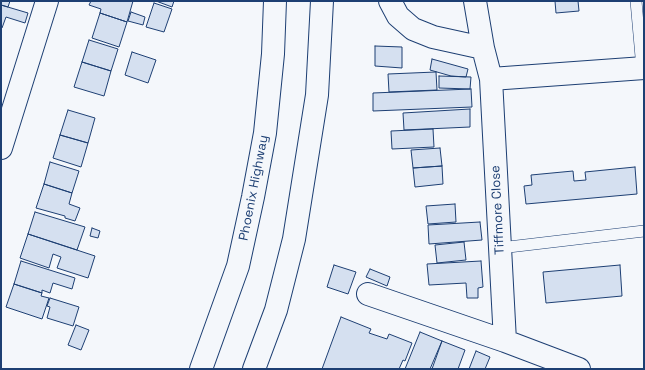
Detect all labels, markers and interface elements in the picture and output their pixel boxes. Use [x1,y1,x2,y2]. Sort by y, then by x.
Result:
street label: Phoenix Highway [236,134,272,242]
street label: Tiffmore Close [488,165,508,255]

